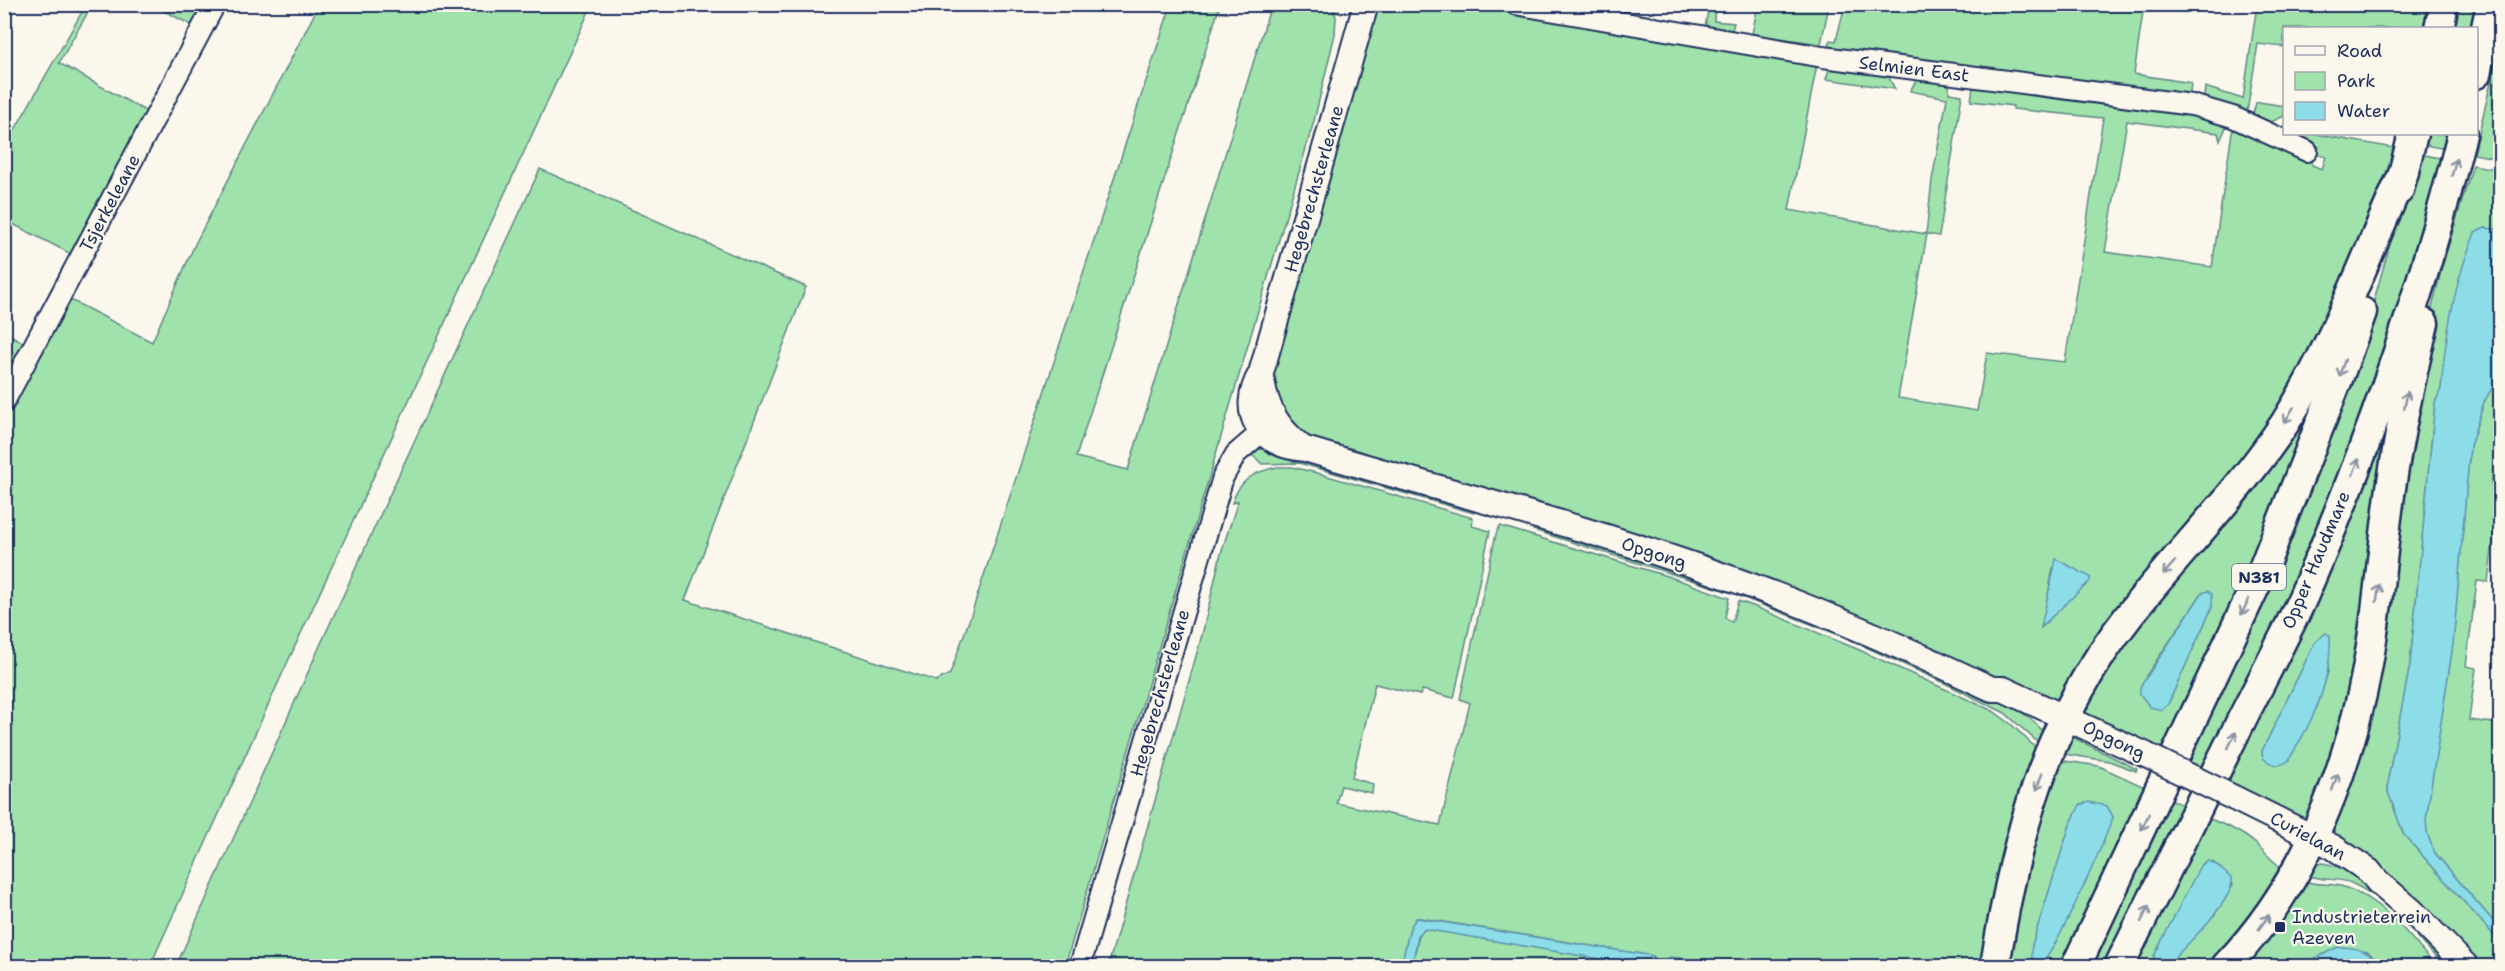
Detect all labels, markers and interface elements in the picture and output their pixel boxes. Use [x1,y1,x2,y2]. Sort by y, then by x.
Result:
legend [2283,27,2478,135]
text: Road [2337,39,2382,63]
street label: Selmien East [1857,50,1971,88]
text: Park [2337,69,2376,93]
text: Water [2337,99,2390,123]
street label: Hegebrechsterleane [1279,103,1349,275]
street label: Tsjerkeleane [74,150,146,256]
one-way arrow [2448,158,2460,177]
one-way arrow [2336,358,2347,377]
one-way arrow [2401,391,2412,410]
one-way arrow [2283,406,2295,423]
one-way arrow [2351,458,2362,476]
street label: Opper Haudmare [2276,487,2356,633]
street label: Opgong [1618,531,1690,575]
one-way arrow [2162,560,2176,575]
road number: N381 [2232,564,2286,590]
one-way arrow [2372,583,2383,603]
one-way arrow [2239,598,2251,616]
street label: Hegebrechsterleane [1125,607,1195,779]
street label: Opgong [2079,715,2149,765]
one-way arrow [2227,731,2238,749]
one-way arrow [2032,772,2043,791]
one-way arrow [2330,773,2341,792]
street label: Curielaan [2266,806,2350,866]
one-way arrow [2138,812,2150,830]
place label: Industrieterrein Azeven [2292,905,2431,950]
one-way arrow [2140,906,2152,924]
one-way arrow [2257,914,2270,930]
marker: Industrieterrein Azeven [2273,920,2287,934]

